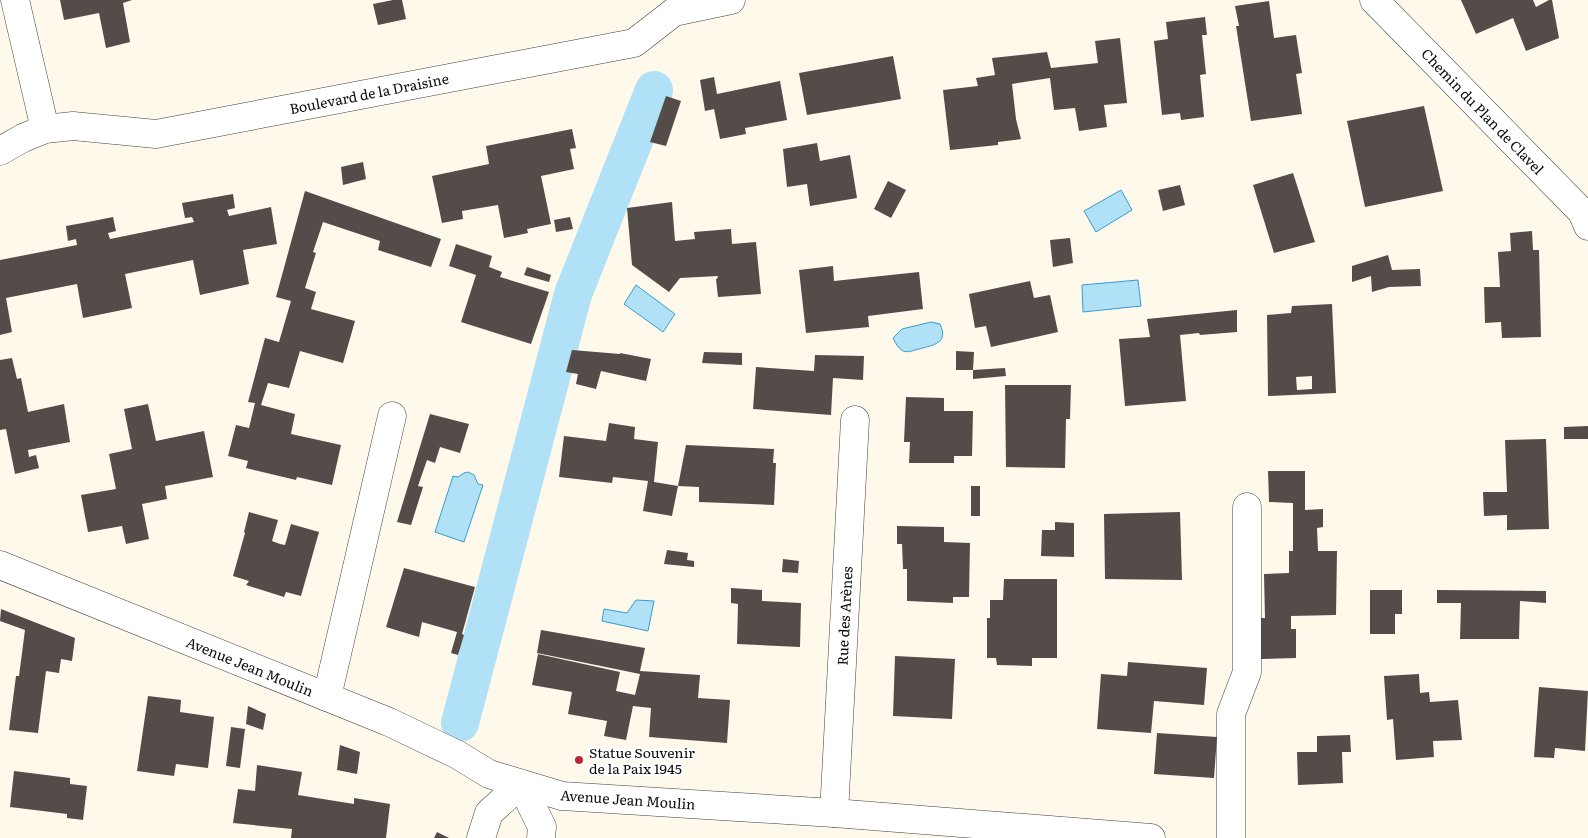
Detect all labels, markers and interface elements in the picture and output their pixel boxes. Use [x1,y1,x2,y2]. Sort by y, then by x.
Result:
street label: Chemin du Plan de Clavel [1417,43,1549,179]
street label: Boulevard de la Draisine [288,68,450,118]
street label: Rue des Arènes [831,566,857,666]
street label: Avenue Jean Moulin [184,631,316,701]
place label: Statue Souvenir de la Paix 1945 [589,742,695,778]
marker: Statue Souvenir de la Paix 1945 [573,754,585,766]
street label: Avenue Jean Moulin [560,784,696,814]

